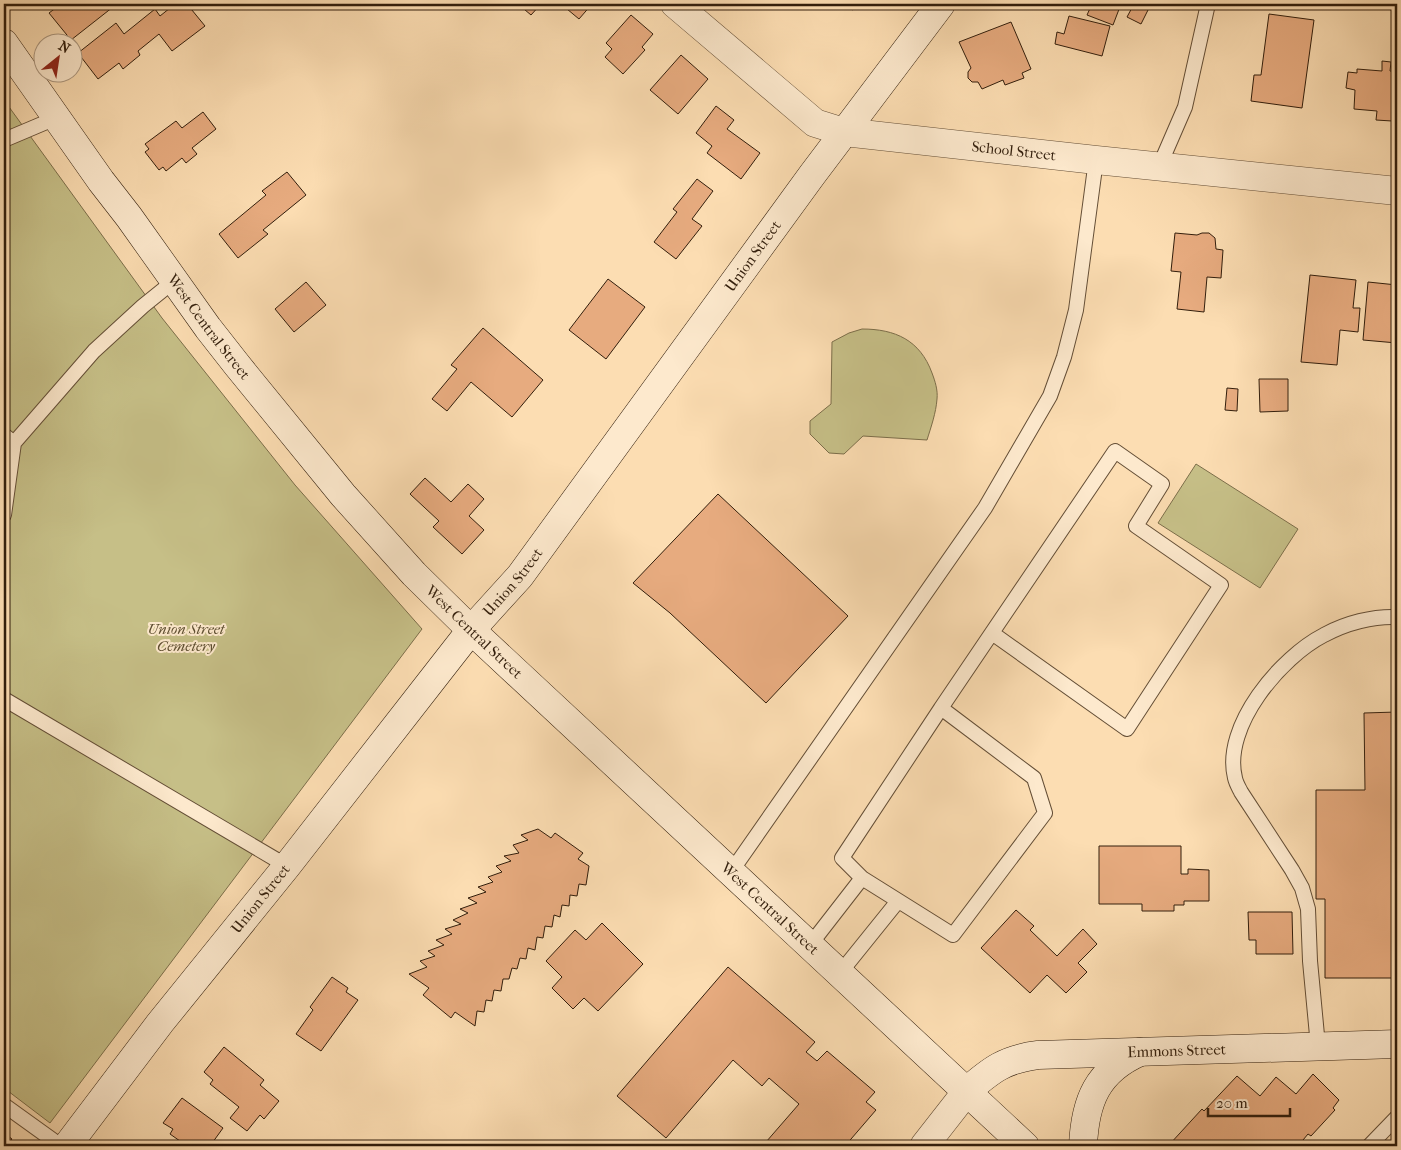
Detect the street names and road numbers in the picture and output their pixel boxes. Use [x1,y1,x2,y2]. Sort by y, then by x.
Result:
street label: School Street [971,137,1058,165]
street label: Union Street [721,216,785,295]
street label: West Central Street [163,270,255,384]
street label: Union Street [479,544,547,620]
street label: West Central Street [421,581,527,683]
street label: West Central Street [717,858,823,959]
street label: Union Street [227,860,294,937]
street label: Emmons Street [1127,1040,1227,1061]

